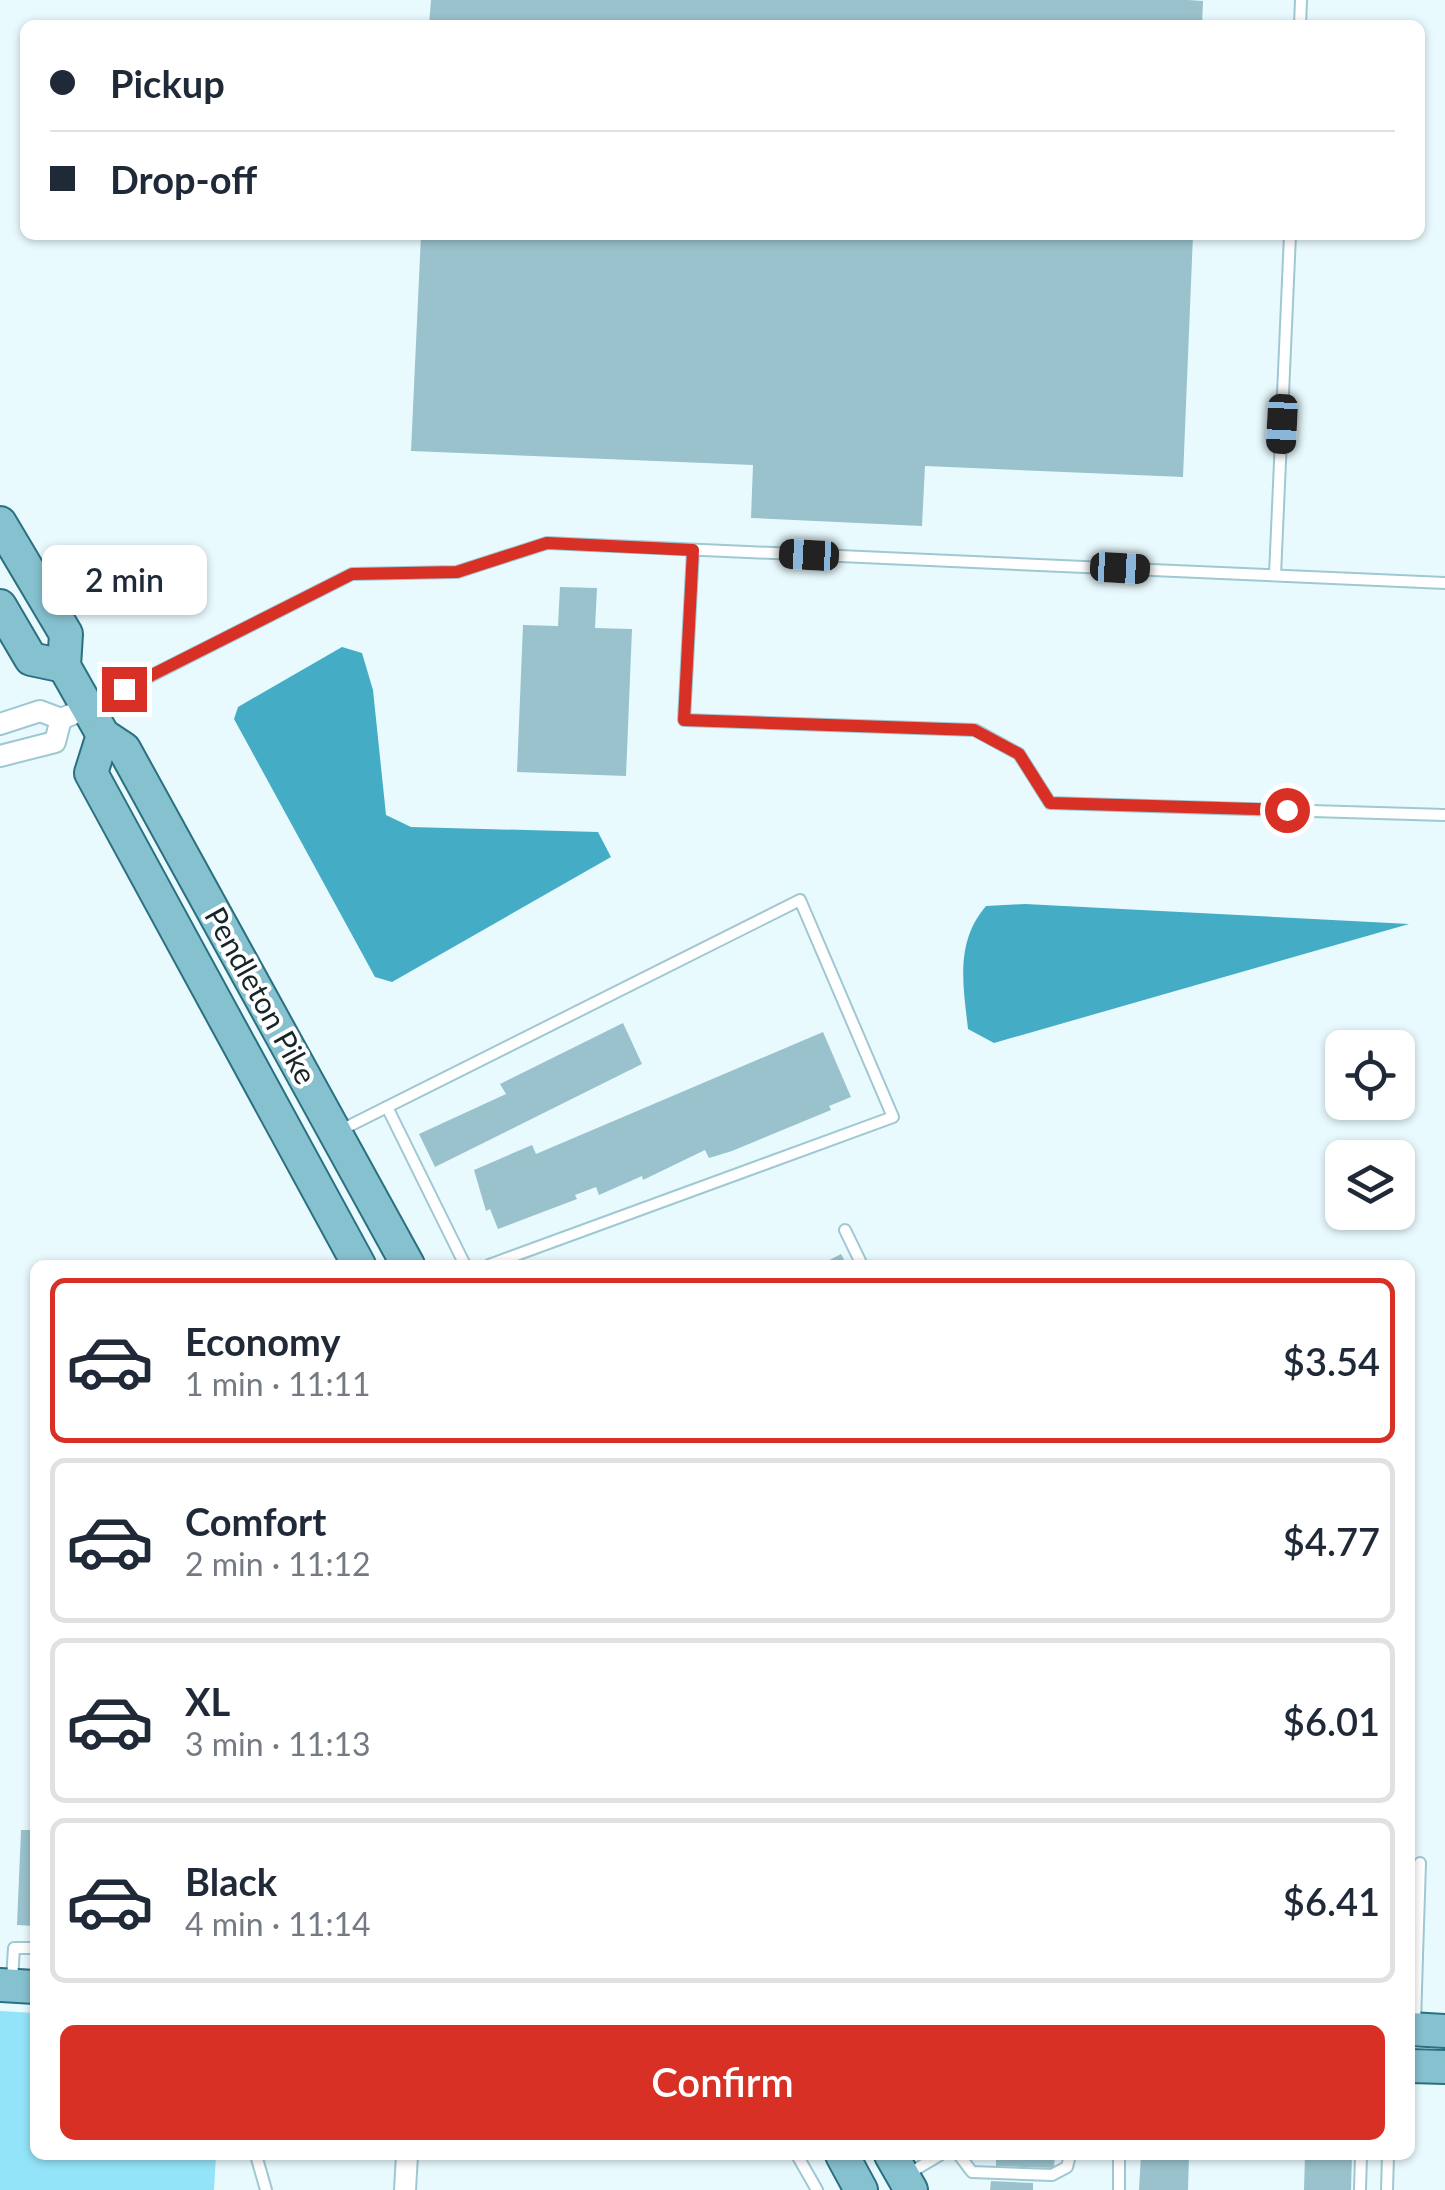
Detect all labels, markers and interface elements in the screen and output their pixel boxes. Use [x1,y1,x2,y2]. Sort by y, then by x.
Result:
text: Pickup [110,60,225,106]
text: Drop-off [110,156,257,202]
car [1265,393,1299,455]
car [778,538,840,572]
callout: 2 min [42,544,206,614]
car [1089,551,1151,585]
text: 2 min [85,560,164,599]
route end [102,667,147,712]
route start [1265,788,1310,833]
street label: Pendleton Pike [198,900,325,1090]
map controls [1325,1030,1415,1230]
button: locate [1325,1030,1415,1120]
button: layers [1325,1140,1415,1230]
icon: car [65,1316,155,1406]
text: Economy [185,1318,340,1364]
text: $3.54 [1283,1338,1380,1384]
text: 1 min · 11:11 [185,1364,371,1403]
icon: car [65,1496,155,1586]
text: Comfort [185,1498,326,1544]
text: $4.77 [1283,1518,1380,1564]
text: 2 min · 11:12 [185,1544,371,1583]
icon: car [65,1676,155,1766]
text: XL [185,1678,230,1724]
text: $6.01 [1283,1698,1380,1744]
text: 3 min · 11:13 [185,1724,371,1763]
icon: car [65,1856,155,1946]
text: Black [185,1858,277,1904]
text: $6.41 [1283,1878,1380,1924]
text: 4 min · 11:14 [185,1904,371,1943]
button: Confirm [60,2025,1385,2140]

